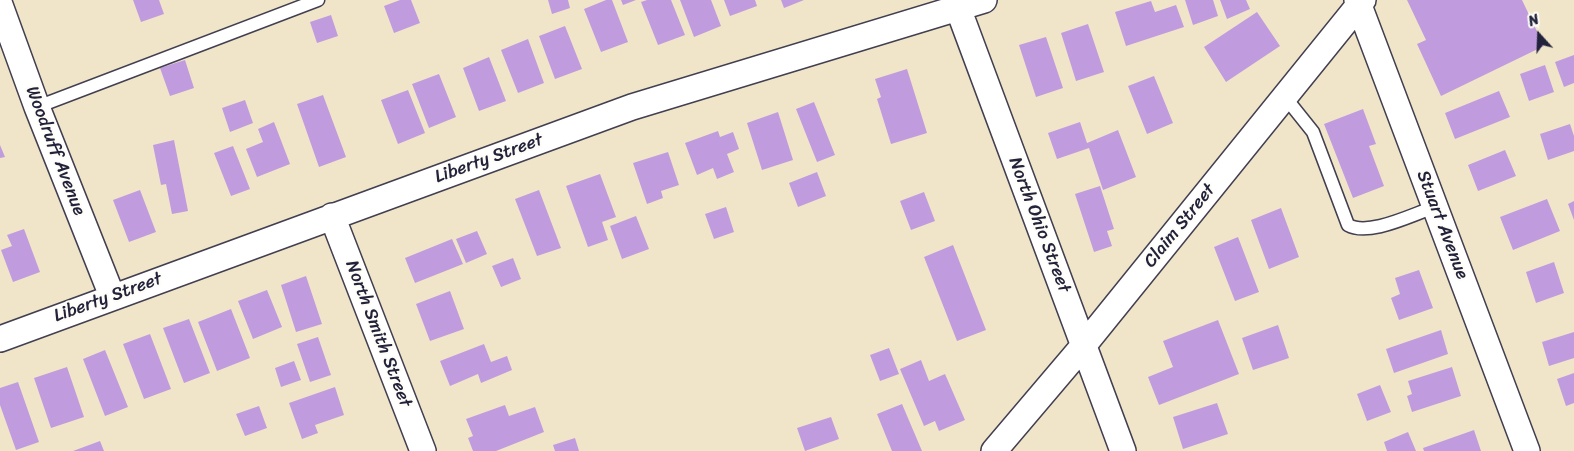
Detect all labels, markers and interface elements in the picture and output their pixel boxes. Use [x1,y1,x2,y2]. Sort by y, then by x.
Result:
text: N [1525,7,1543,34]
north arrow [1514,10,1564,60]
street label: Woodruff Avenue [20,83,90,219]
street label: Liberty Street [432,129,546,189]
street label: North Ohio Street [1003,154,1075,296]
street label: Stuart Avenue [1411,168,1473,282]
street label: Claim Street [1140,180,1220,272]
street label: North Smith Street [340,258,416,410]
street label: Liberty Street [51,268,165,328]

